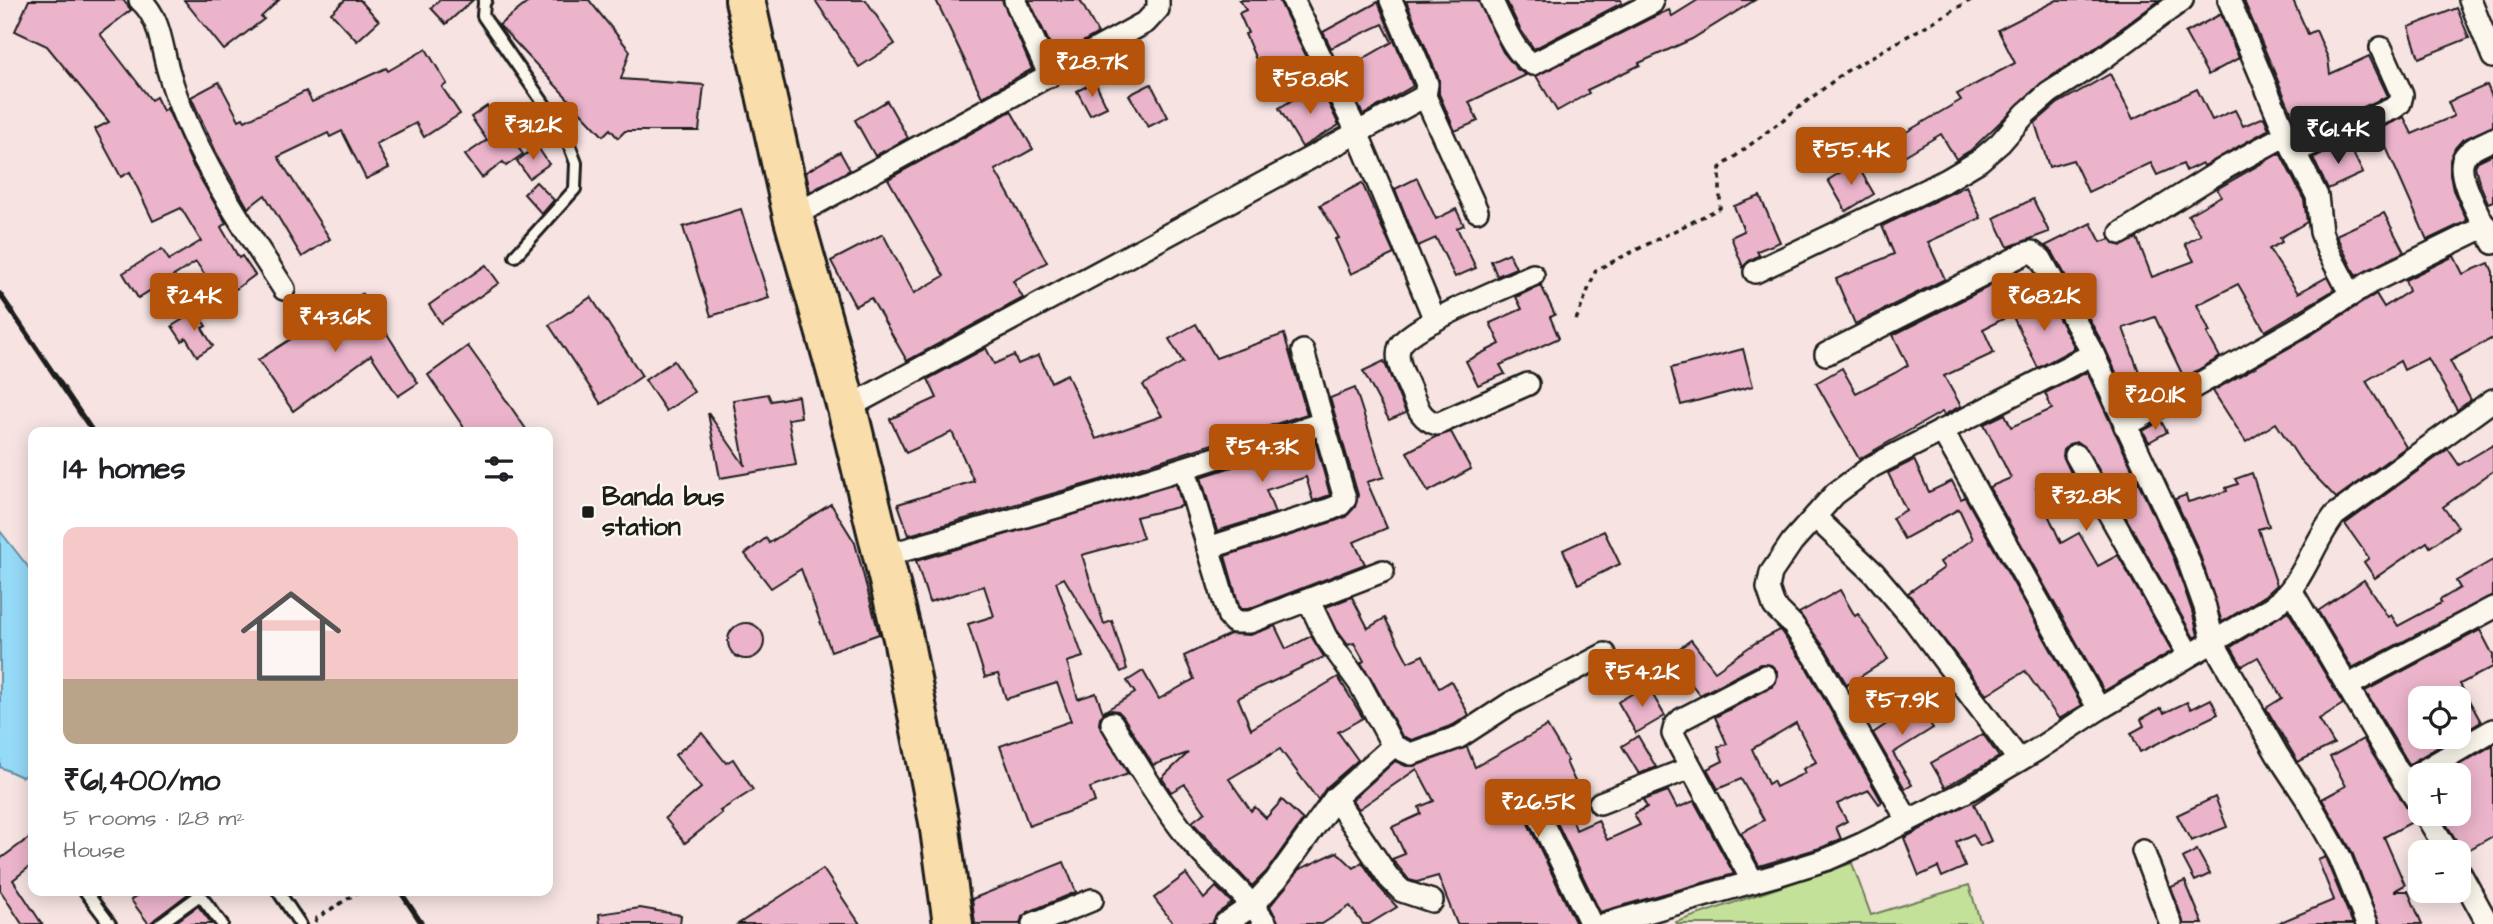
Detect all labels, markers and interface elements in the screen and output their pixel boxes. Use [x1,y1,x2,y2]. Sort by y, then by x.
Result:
pin: ₹28.7K [1035,40,1149,99]
text: ₹28.7K [1056,46,1128,78]
pin: ₹58.8K [1253,57,1367,116]
text: ₹58.8K [1272,63,1348,95]
pin: ₹31.2K [476,102,590,162]
pin: ₹61.4K [2281,106,2395,166]
text: ₹31.2K [504,109,562,141]
text: ₹61.4K [2306,113,2370,145]
pin: ₹55.4K [1794,128,1908,187]
text: ₹55.4K [1812,134,1890,166]
pin: ₹24K [153,274,235,333]
pin: ₹68.2K [1987,274,2101,333]
text: ₹24K [166,280,222,312]
text: ₹68.2K [2008,280,2080,312]
pin: ₹43.6K [278,294,392,354]
text: ₹43.6K [299,301,371,333]
pin: ₹20.1K [2098,372,2212,432]
text: ₹20.1K [2125,379,2185,411]
pin: ₹54.3K [1205,424,1319,484]
text: ₹54.3K [1225,431,1299,463]
text: 14 homes [63,448,186,490]
icon: filters [480,450,518,488]
pin: ₹32.8K [2029,474,2143,533]
place label: Banda bus station [602,479,725,545]
text: ₹32.8K [2051,480,2121,512]
marker: Banda bus station [580,504,596,520]
icon: home [228,573,354,699]
pin: ₹54.2K [1585,650,1699,709]
text: ₹54.2K [1604,656,1680,688]
pin: ₹57.9K [1845,678,1959,737]
text: ₹57.9K [1865,684,1939,716]
map controls [2408,686,2471,903]
button: locate [2408,686,2471,749]
text: ₹61,400/mo [63,760,220,802]
button: + [2408,763,2471,826]
pin: ₹26.5K [1481,780,1595,839]
text: ₹26.5K [1501,786,1575,818]
text: 5 rooms · 128 m² [63,802,245,834]
text: House [63,834,126,866]
button: − [2408,840,2471,903]

